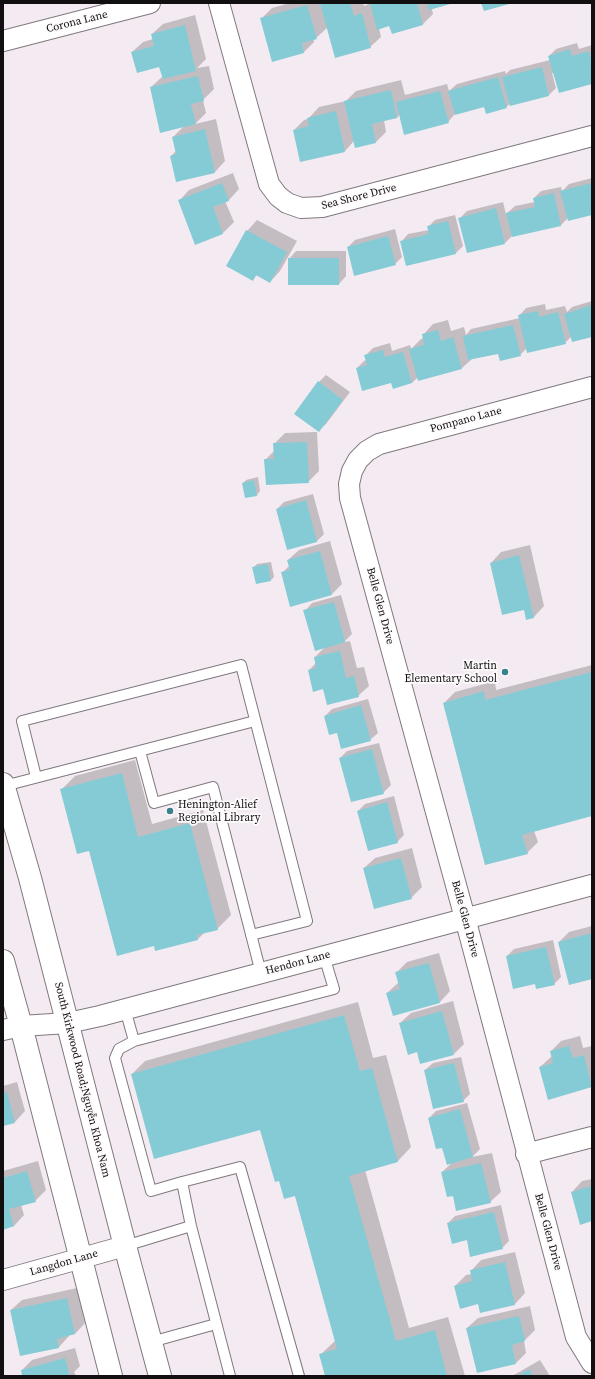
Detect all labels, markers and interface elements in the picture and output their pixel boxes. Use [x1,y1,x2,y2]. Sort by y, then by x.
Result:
street label: Corona Lane [45,8,109,36]
street label: Sea Shore Drive [320,181,398,213]
street label: Pompano Lane [429,404,503,436]
street label: Belle Glen Drive [363,566,397,646]
place label: Martin Elementary School [405,659,497,685]
marker: Martin Elementary School [500,667,510,677]
place label: Henington-Alief Regional Library [178,798,260,824]
marker: Henington-Alief Regional Library [165,806,175,816]
street label: Belle Glen Drive [448,879,482,959]
street label: Hendon Lane [264,948,332,978]
street label: South Kirkwood Road;Nguyễn Khoa Nam [51,981,113,1179]
street label: Belle Glen Drive [531,1192,565,1272]
street label: Langdon Lane [28,1247,100,1279]

